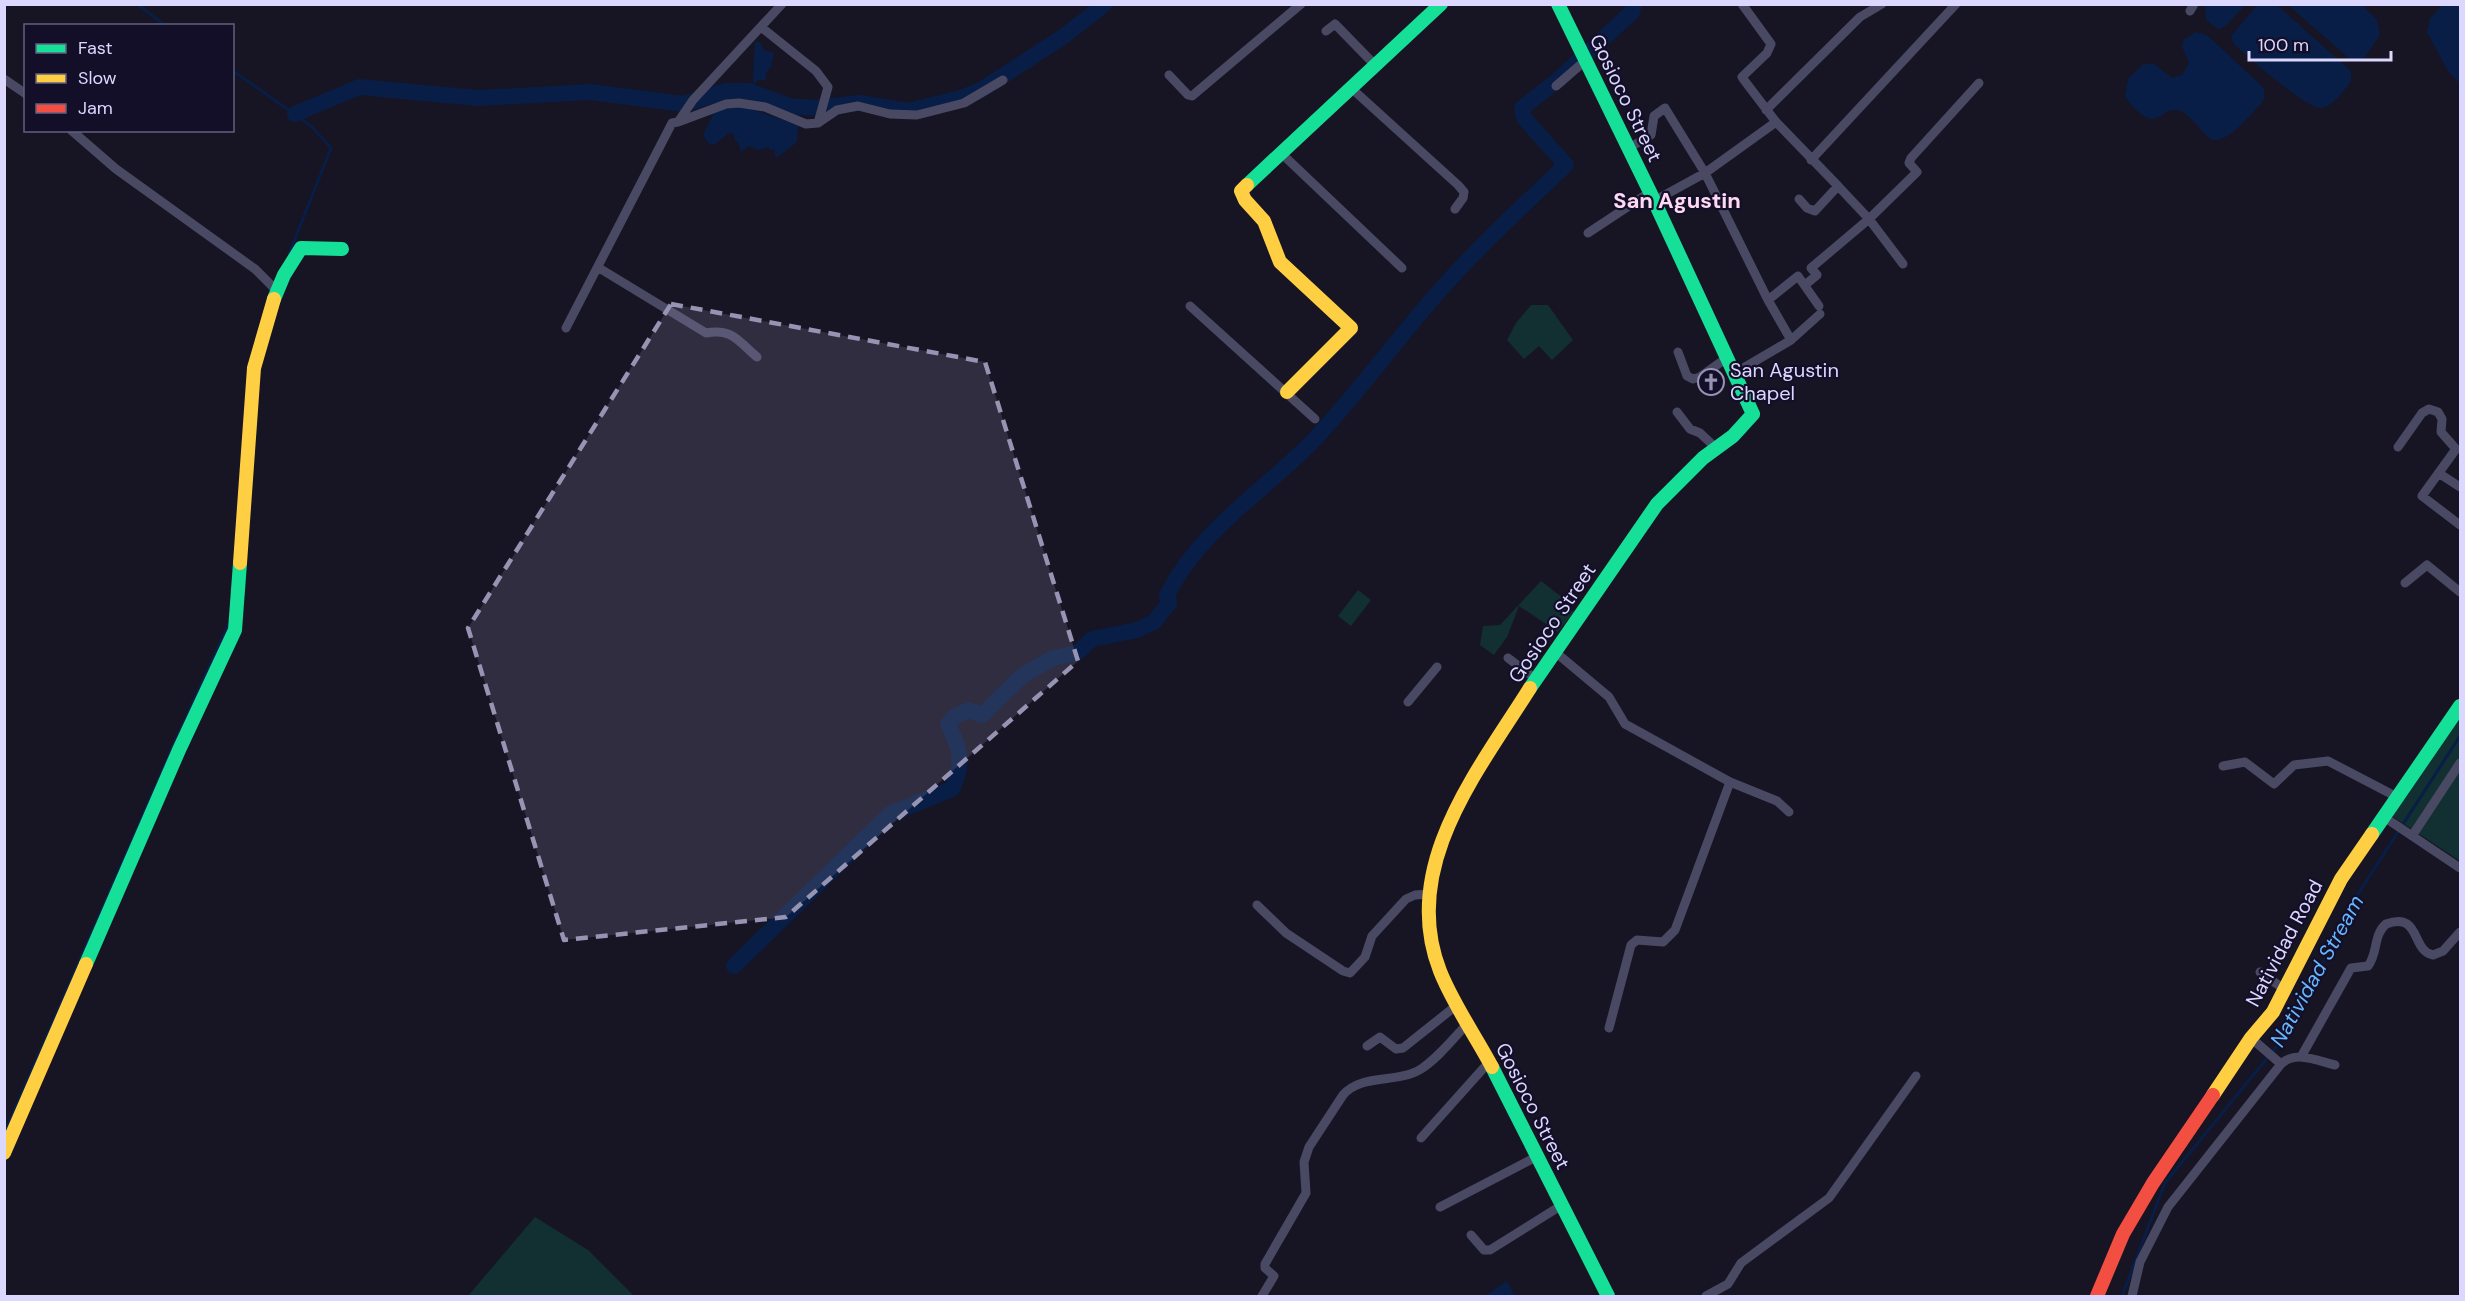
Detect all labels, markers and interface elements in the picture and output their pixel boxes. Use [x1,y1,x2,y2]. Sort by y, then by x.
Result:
legend [24,24,234,132]
scale bar [2249,24,2392,62]
street label: Gosioco Street [1584,30,1668,166]
text: 100 m [2258,33,2309,57]
text: Fast [78,36,113,60]
text: Slow [78,66,117,90]
text: Jam [78,96,113,120]
district label: San Agustin [1613,186,1741,215]
place label: San Agustin Chapel [1730,357,1839,406]
church icon: San Agustin Chapel [1696,367,1726,397]
street label: Gosioco Street [1502,558,1602,688]
street label: Natividad Road [2240,875,2328,1011]
water label: Natividad Stream [2264,890,2370,1052]
street label: Gosioco Street [1490,1038,1576,1174]

